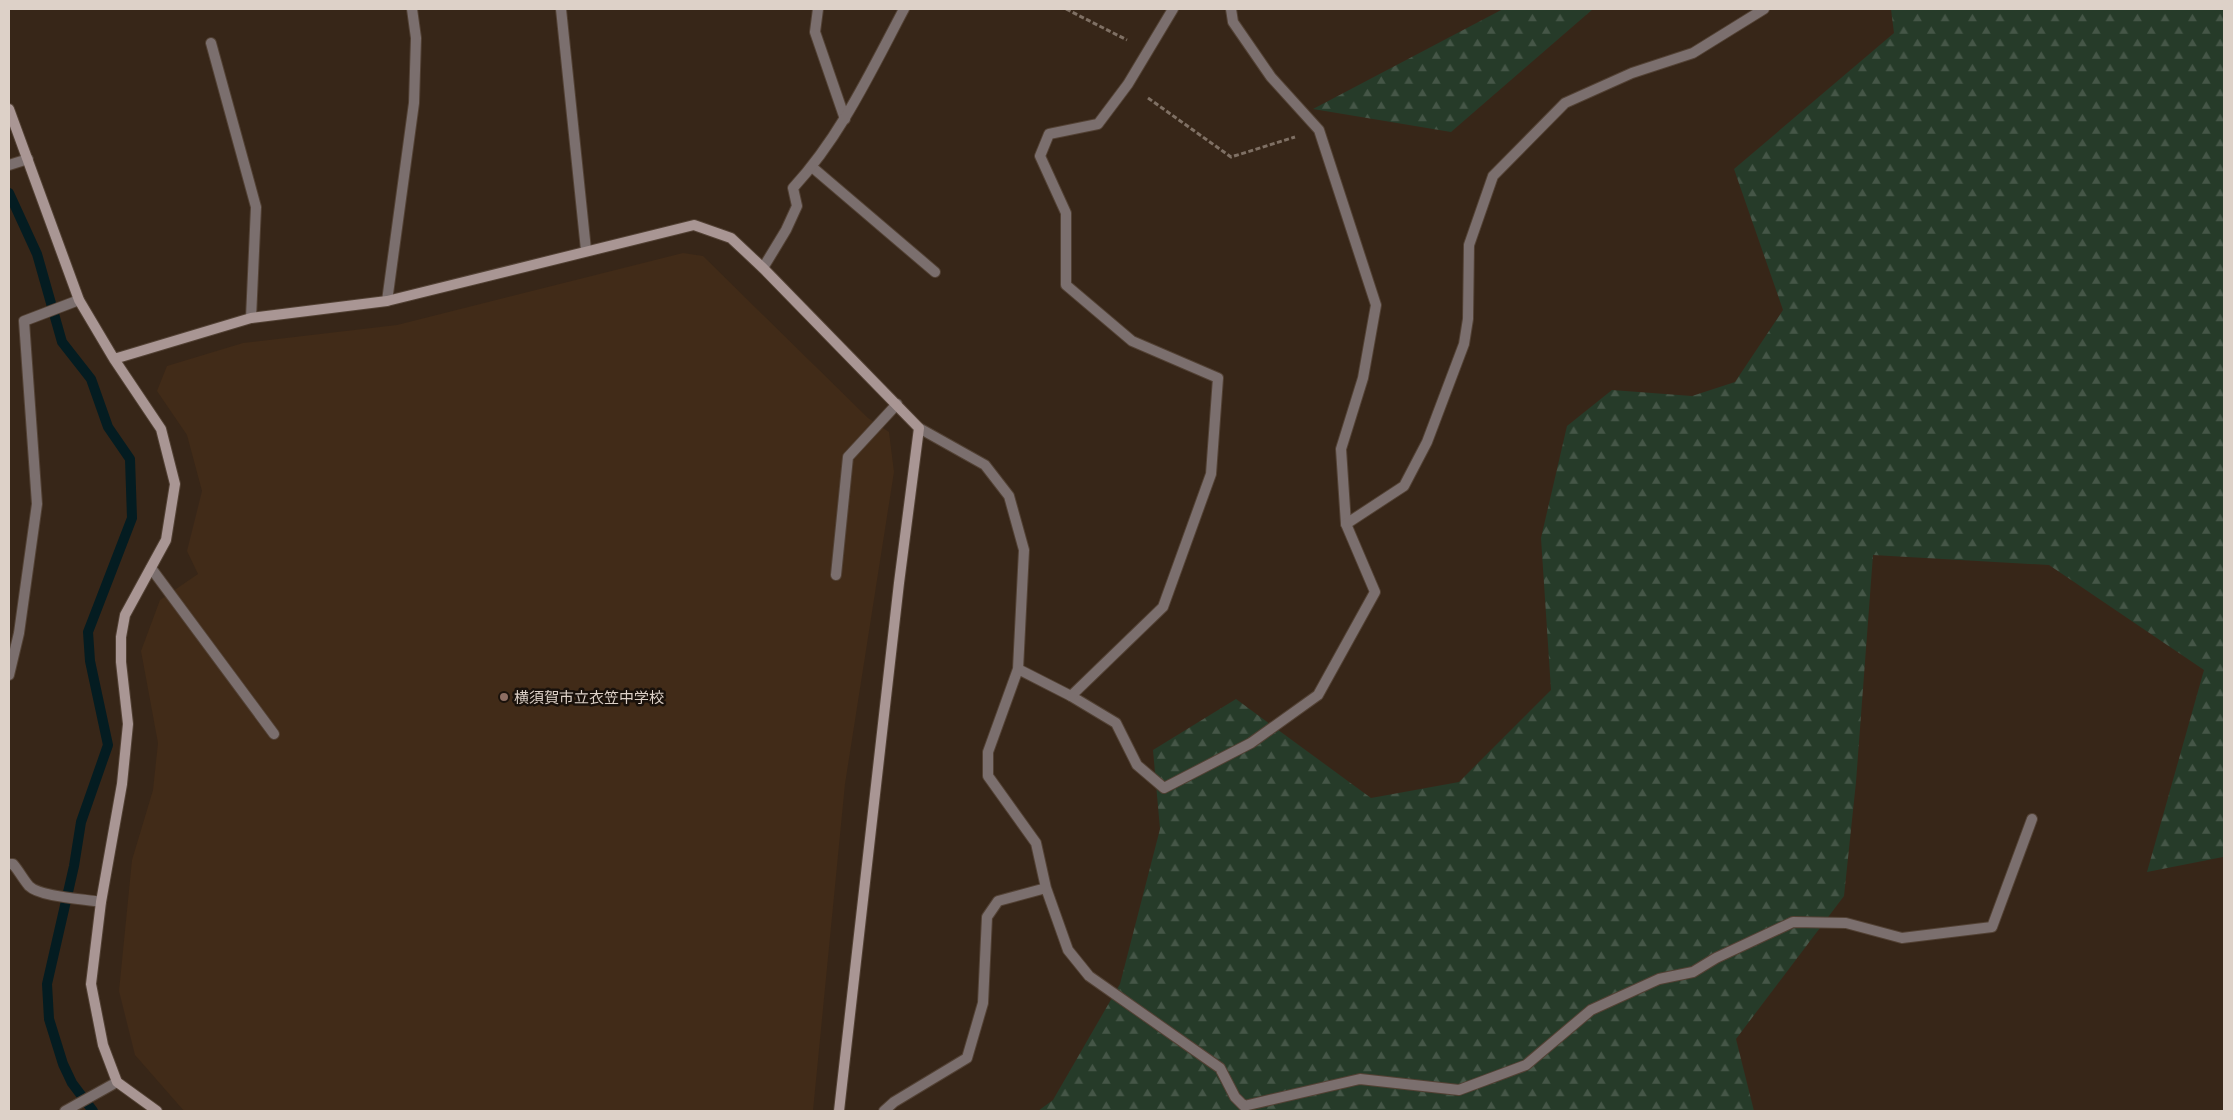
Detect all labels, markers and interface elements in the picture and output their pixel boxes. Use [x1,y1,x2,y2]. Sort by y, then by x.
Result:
place label: 横須賀市立衣笠中学校 [514,687,664,708]
marker: 横須賀市立衣笠中学校 [498,691,510,703]

